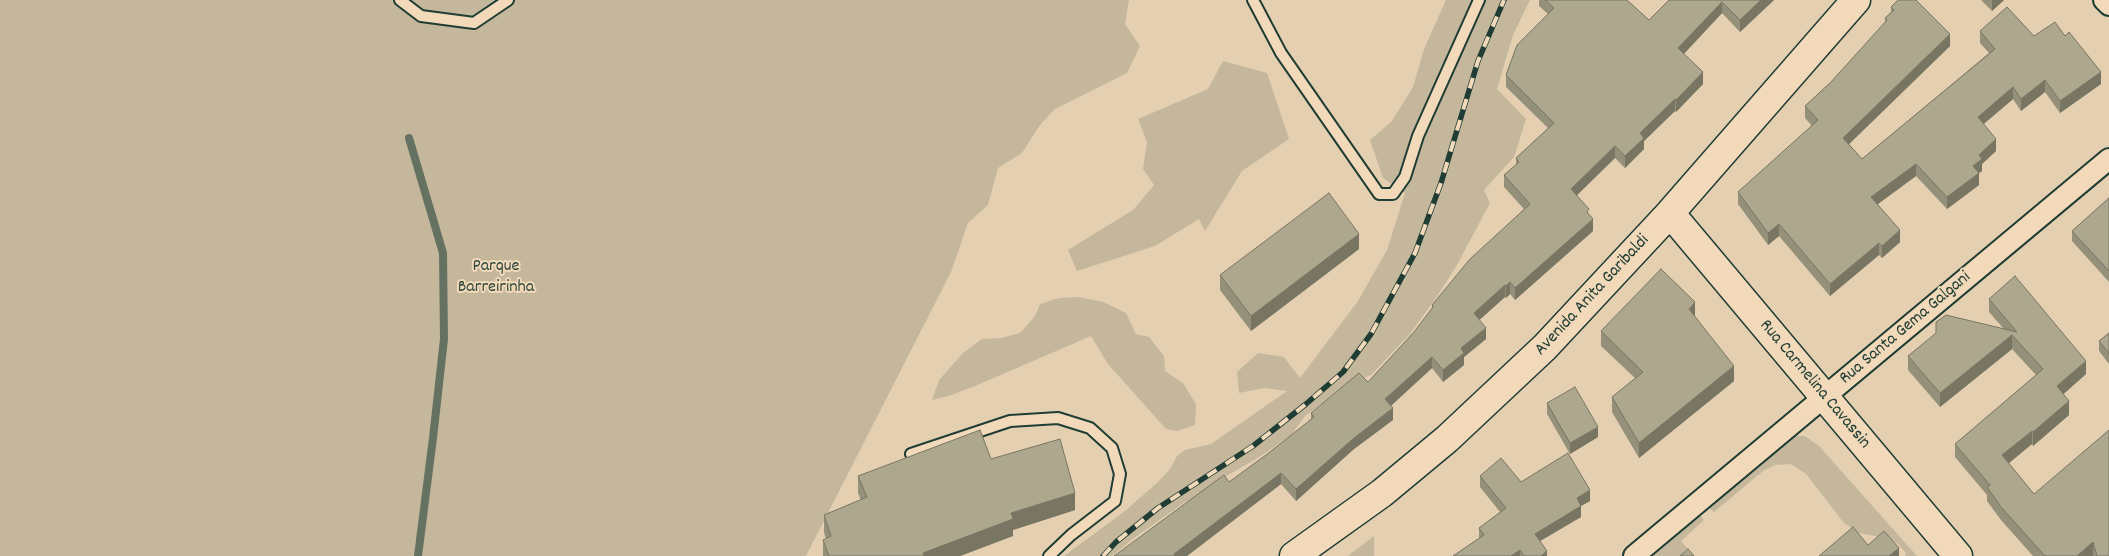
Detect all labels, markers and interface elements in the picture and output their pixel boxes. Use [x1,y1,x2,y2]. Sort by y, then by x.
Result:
street label: Avenida Anita Garibaldi [1531,231,1655,361]
park label: Parque Barreirinha [458,257,534,300]
street label: Rua Santa Gema Galgani [1836,268,1976,390]
street label: Rua Carmelina Cavassin [1754,316,1874,454]

